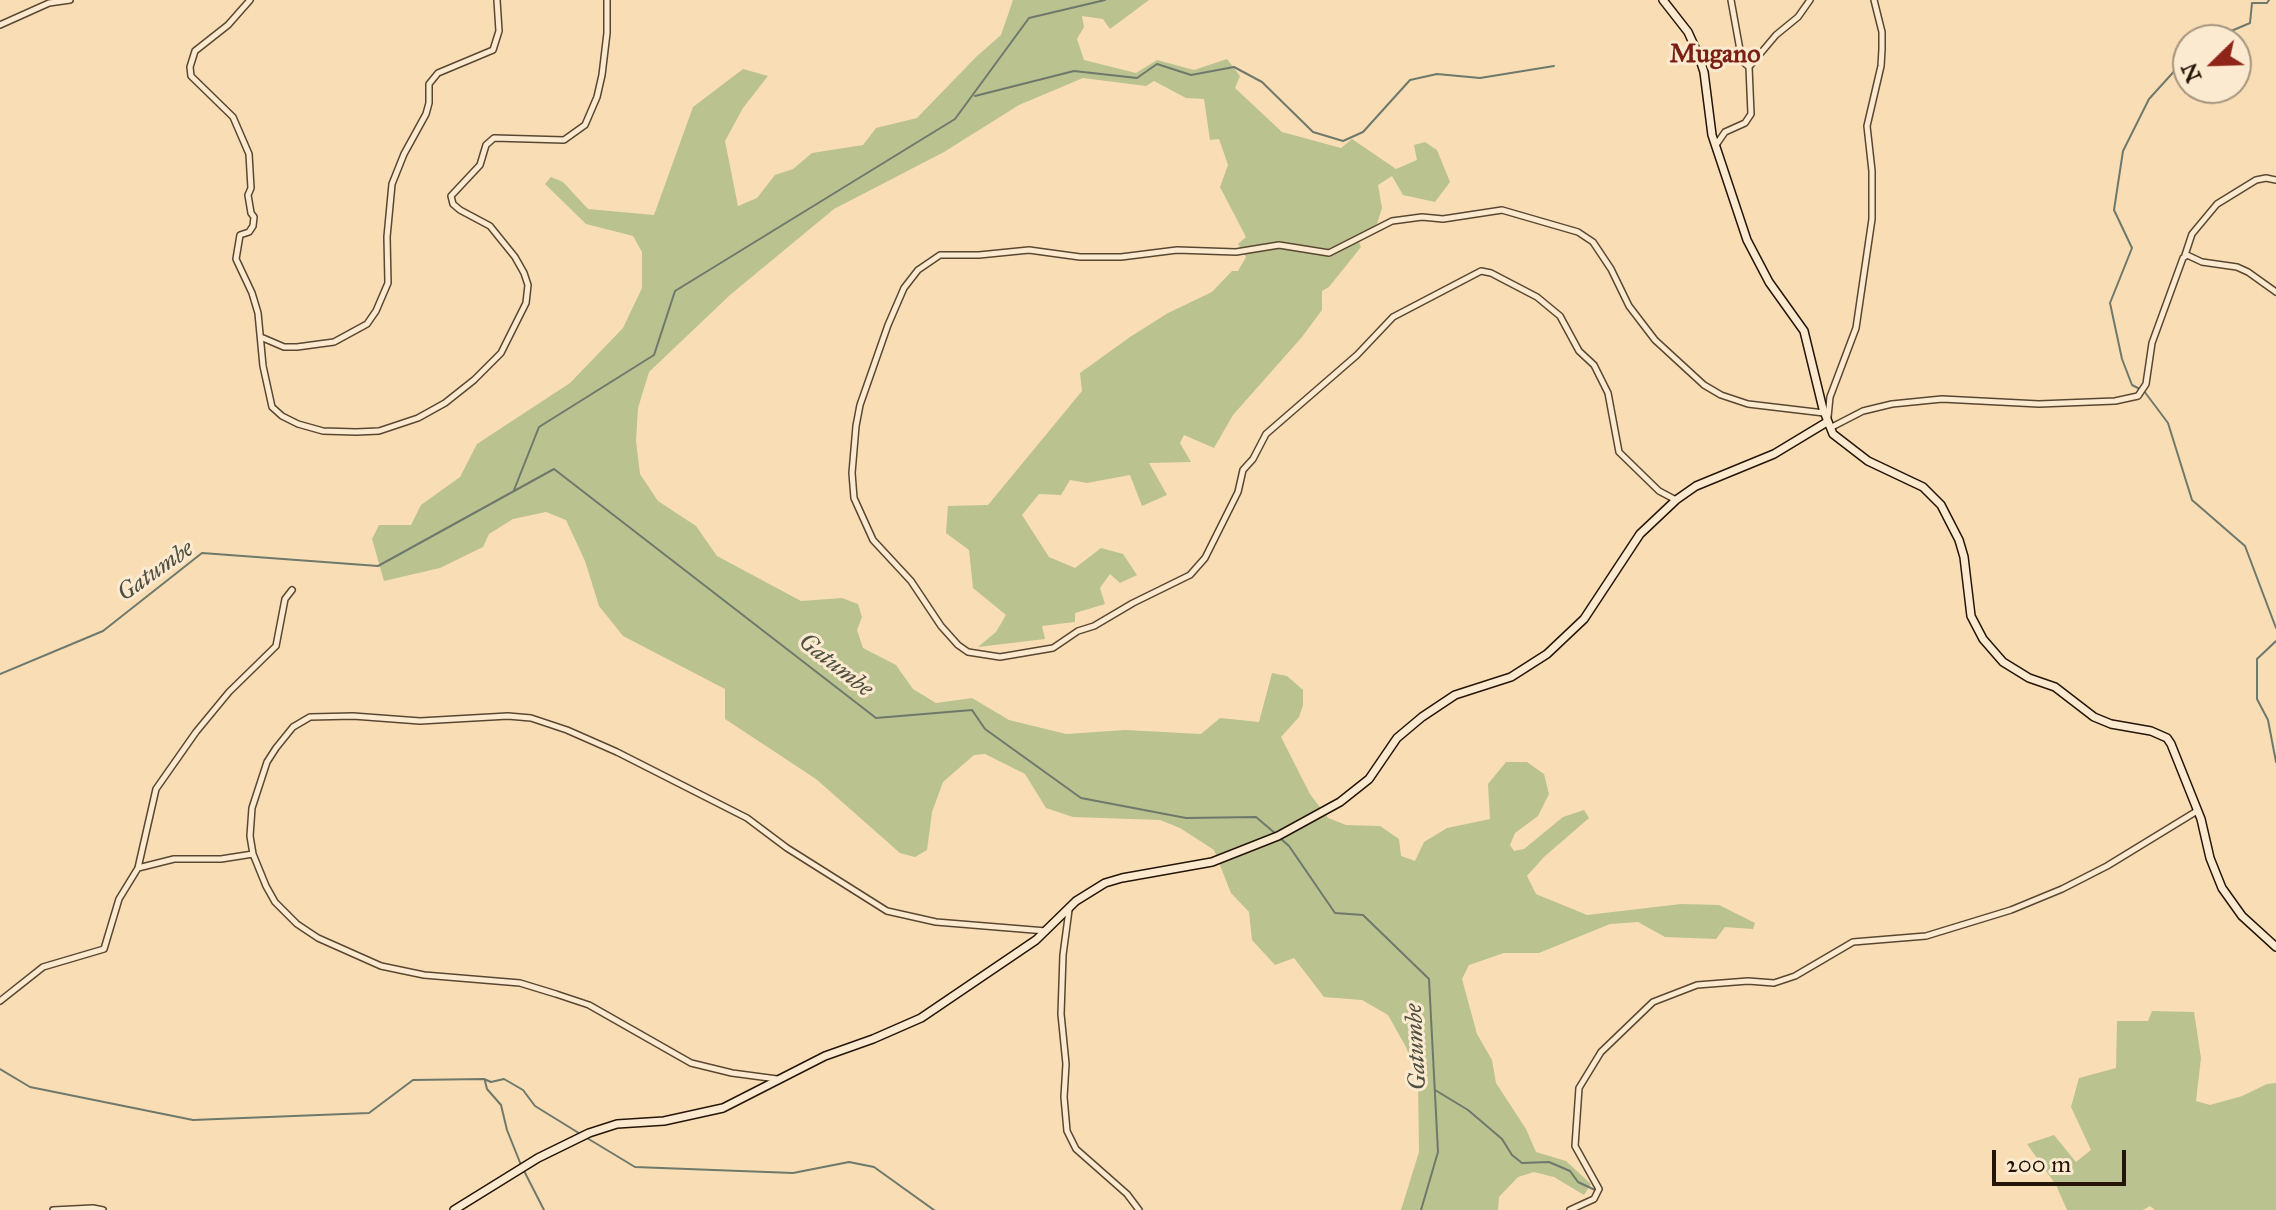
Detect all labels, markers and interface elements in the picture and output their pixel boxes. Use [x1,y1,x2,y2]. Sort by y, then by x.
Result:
north arrow [2172,24,2252,104]
district label: Mugano [1670,40,1760,72]
text: N [2175,59,2207,87]
water label: Gatumbe [112,535,200,609]
water label: Gatumbe [792,628,878,704]
water label: Gatumbe [1400,1003,1434,1091]
scale bar [1996,1134,2130,1184]
text: 200 m [2006,1149,2071,1179]

